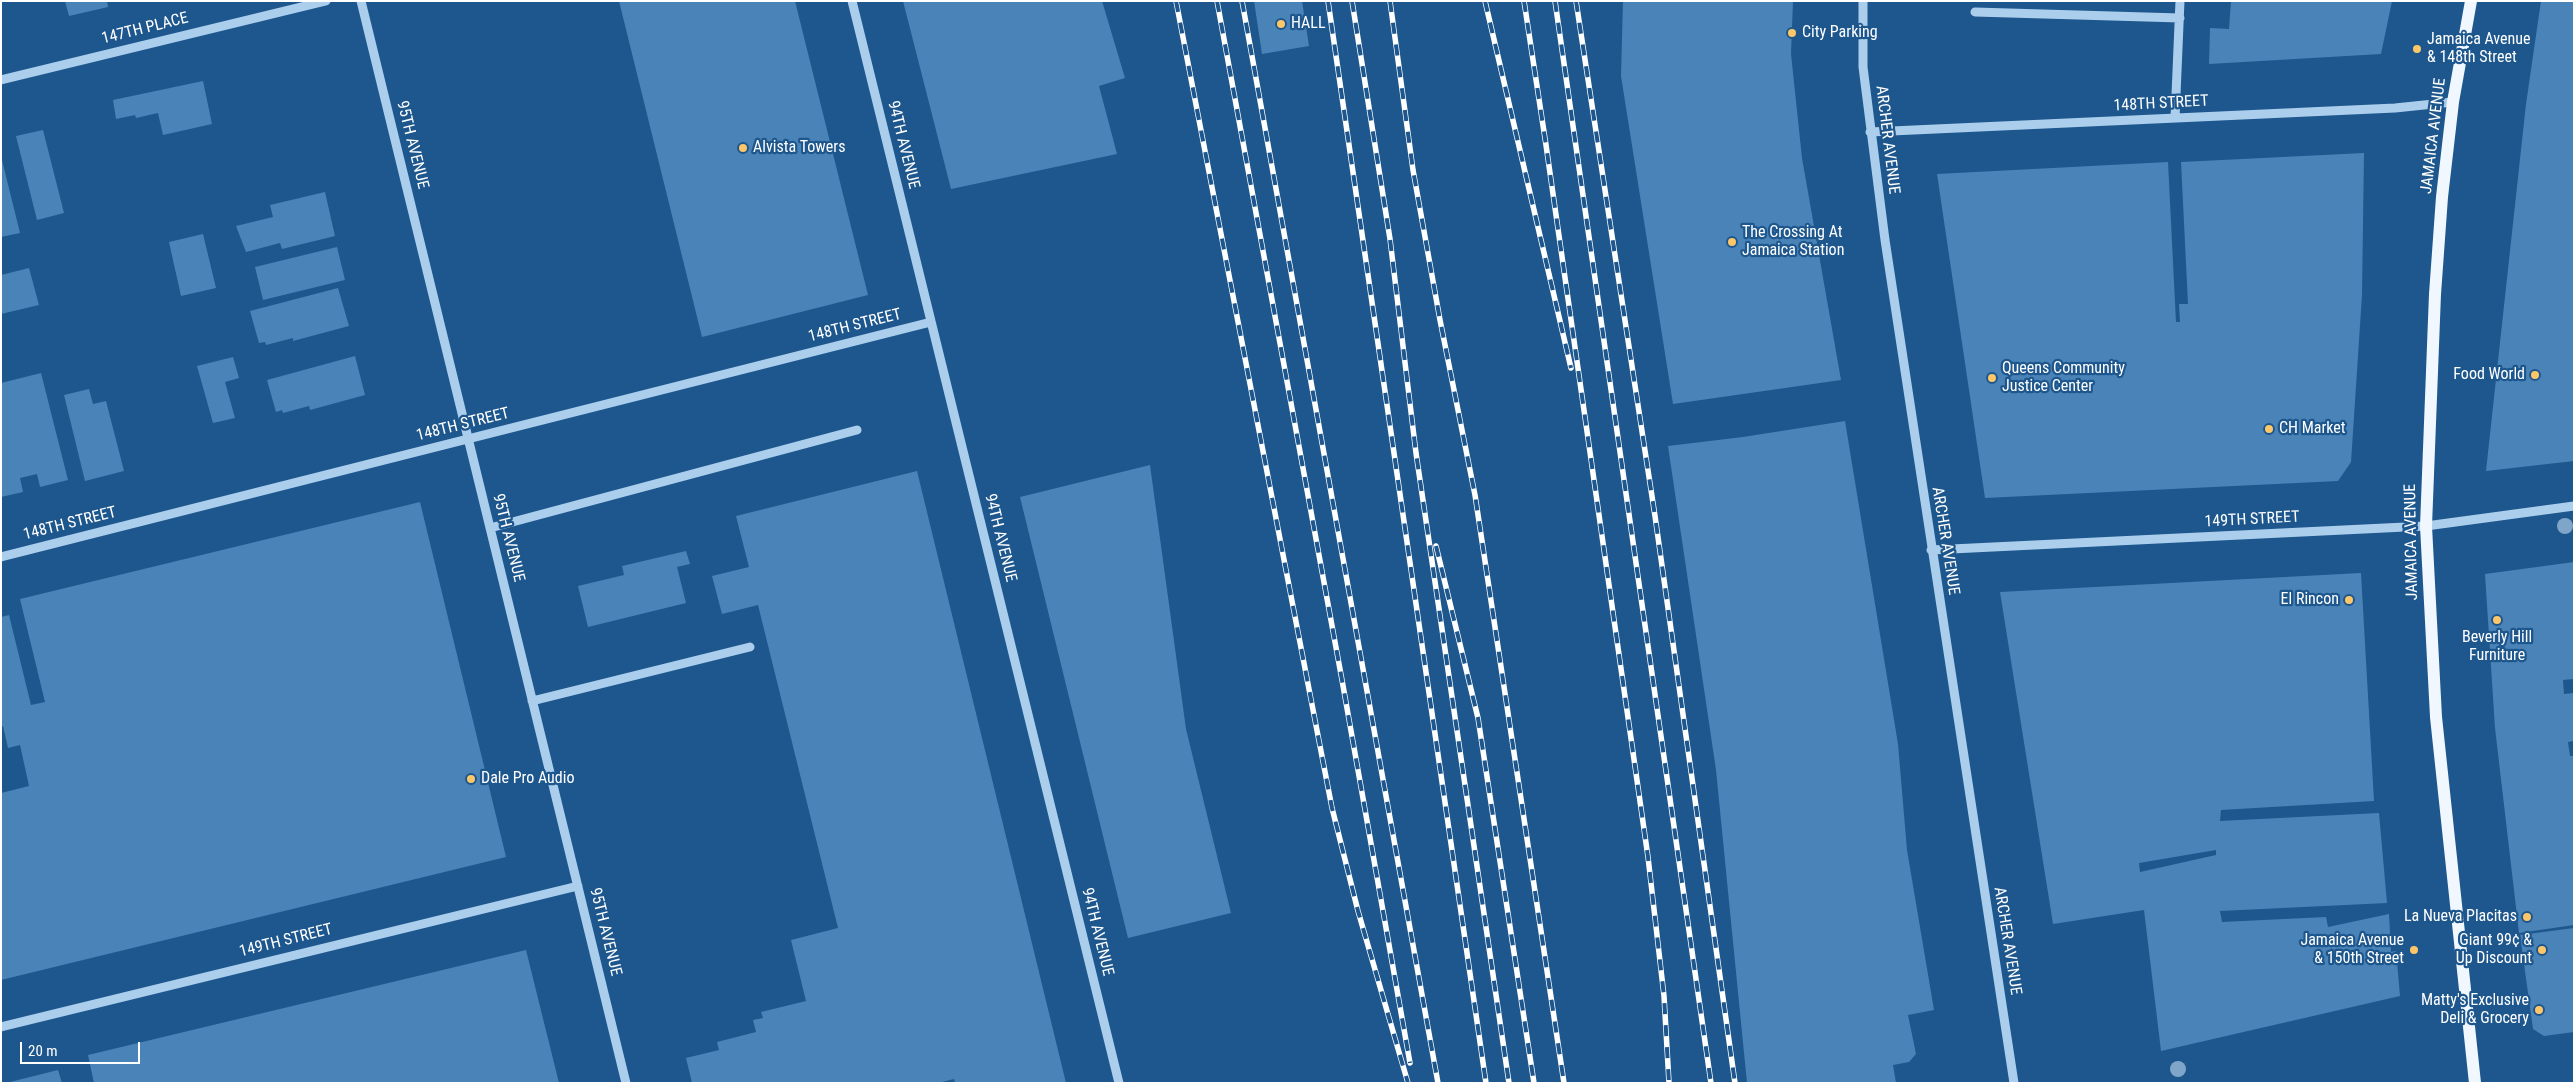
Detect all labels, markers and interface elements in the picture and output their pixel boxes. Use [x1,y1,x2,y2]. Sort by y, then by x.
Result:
street label: 147TH PLACE [100,9,190,49]
place label: HALL [1291,14,1326,34]
marker: HALL [1275,18,1287,30]
place label: City Parking [1802,23,1878,43]
marker: City Parking [1786,27,1798,39]
place label: Jamaica Avenue & 148th Street [2427,30,2531,68]
marker: Jamaica Avenue & 148th Street [2411,43,2423,55]
street label: JAMAICA AVENUE [2417,77,2451,195]
street label: ARCHER AVENUE [1871,85,1903,195]
street label: 148TH STREET [2113,92,2209,116]
street label: 95TH AVENUE [392,99,432,191]
street label: 94TH AVENUE [883,99,923,191]
place label: Alvista Towers [753,138,845,158]
marker: Alvista Towers [737,142,749,154]
place label: The Crossing At Jamaica Station [1742,223,1844,261]
marker: The Crossing At Jamaica Station [1726,236,1738,248]
street label: 148TH STREET [807,305,903,347]
place label: Queens Community Justice Center [2002,359,2125,397]
place label: Food World [2453,365,2525,385]
marker: Food World [2529,369,2541,381]
marker: Queens Community Justice Center [1986,372,1998,384]
street label: 148TH STREET [415,404,511,446]
place label: CH Market [2279,419,2346,439]
marker: CH Market [2263,423,2275,435]
street label: JAMAICA AVENUE [2401,484,2423,600]
street label: ARCHER AVENUE [1927,486,1963,596]
street label: 95TH AVENUE [488,492,528,584]
street label: 94TH AVENUE [980,492,1020,584]
street label: 148TH STREET [22,503,118,545]
street label: 149TH STREET [2204,508,2300,532]
place label: El Rincon [2281,590,2339,610]
marker: El Rincon [2343,594,2355,606]
marker: Beverly Hill Furniture [2491,614,2503,626]
place label: Beverly Hill Furniture [2462,628,2532,666]
place label: Dale Pro Audio [481,769,574,789]
marker: Dale Pro Audio [465,773,477,785]
street label: 95TH AVENUE [585,886,625,978]
street label: 94TH AVENUE [1077,886,1117,978]
street label: ARCHER AVENUE [1989,886,2025,996]
place label: La Nueva Placitas [2404,907,2517,927]
marker: La Nueva Placitas [2521,911,2533,923]
street label: 149TH STREET [238,920,334,962]
place label: Jamaica Avenue & 150th Street [2300,931,2404,969]
place label: Giant 99¢ & Up Discount [2456,931,2532,969]
marker: Jamaica Avenue & 150th Street [2408,944,2420,956]
marker: Giant 99¢ & Up Discount [2536,944,2548,956]
place label: Matty's Exclusive Deli & Grocery [2421,991,2529,1029]
marker: Matty's Exclusive Deli & Grocery [2533,1004,2545,1016]
scale bar [22,1032,142,1064]
text: 20 m [28,1042,58,1060]

